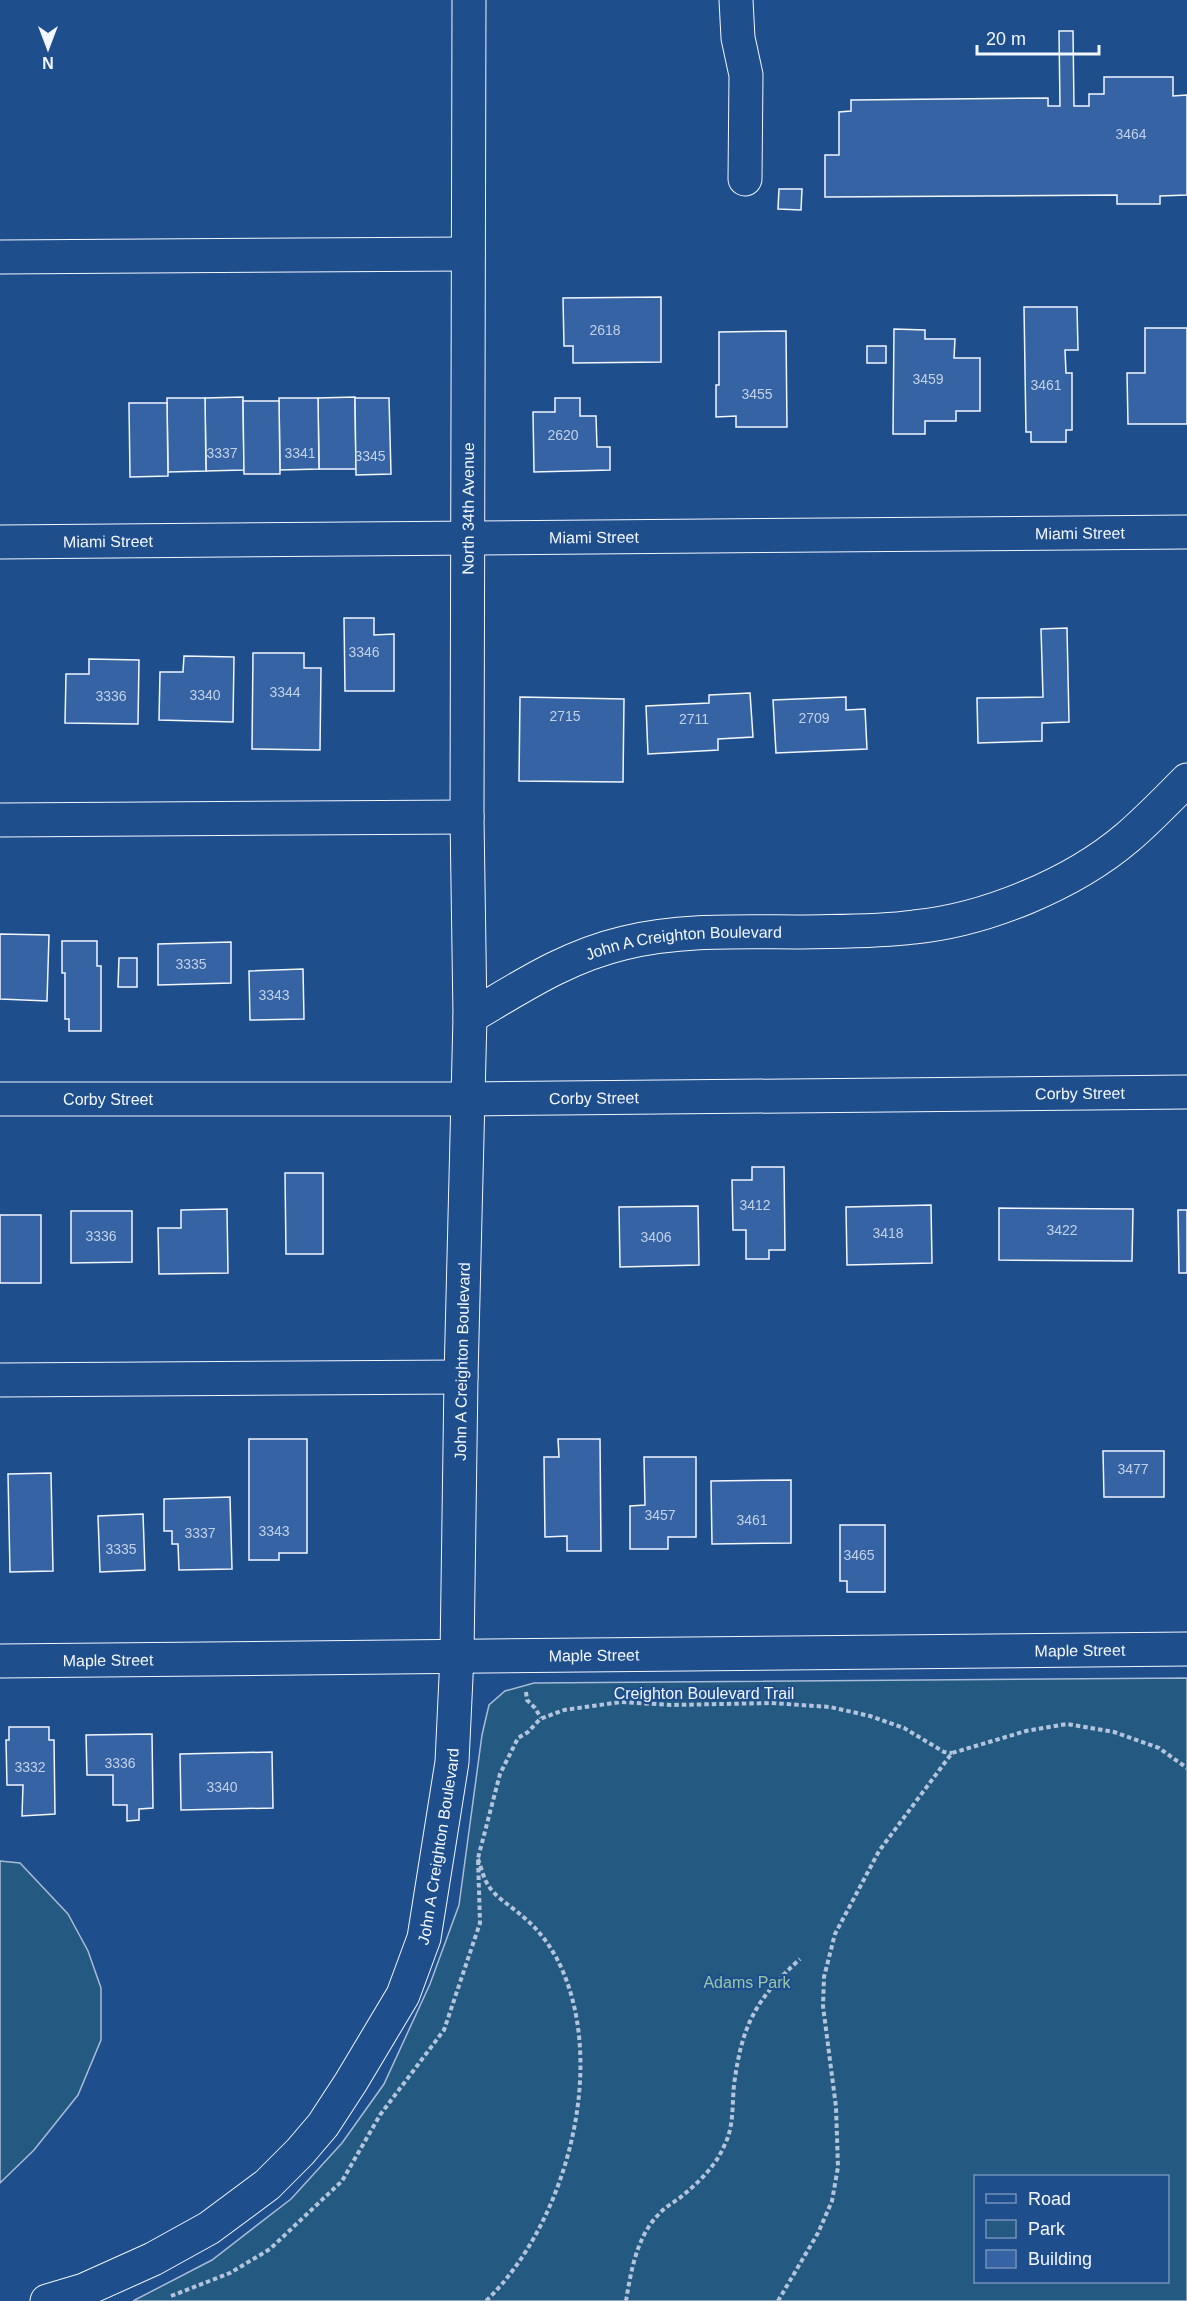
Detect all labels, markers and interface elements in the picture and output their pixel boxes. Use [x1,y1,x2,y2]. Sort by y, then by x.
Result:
north arrow [18,18,78,78]
scale bar [977,18,1098,56]
text: 20 m [986,29,1026,49]
text: N [42,54,54,71]
house number: 3464 [1115,126,1147,142]
house number: 2618 [589,322,621,338]
house number: 3459 [912,371,944,387]
house number: 3461 [1030,377,1062,393]
house number: 3455 [741,386,773,402]
house number: 2620 [547,427,579,443]
street label: North 34th Avenue [460,442,477,575]
house number: 3337 [206,445,238,461]
house number: 3341 [284,445,316,461]
house number: 3345 [354,448,386,464]
street label: Miami Street [1035,525,1126,542]
street label: Miami Street [549,529,640,546]
street label: Miami Street [63,533,154,550]
house number: 3346 [348,644,380,660]
house number: 3344 [269,684,301,700]
house number: 3340 [189,687,221,703]
house number: 3336 [95,688,127,704]
house number: 2715 [549,708,581,724]
house number: 2709 [798,710,830,726]
house number: 2711 [679,711,709,727]
street label: John A Creighton Boulevard [583,924,782,963]
house number: 3335 [175,956,207,972]
house number: 3343 [258,987,290,1003]
street label: Corby Street [1035,1085,1126,1102]
street label: Corby Street [549,1089,640,1107]
street label: Corby Street [63,1091,153,1108]
house number: 3412 [739,1197,771,1213]
house number: 3422 [1046,1222,1078,1238]
house number: 3418 [872,1225,904,1241]
house number: 3336 [85,1228,117,1244]
house number: 3406 [640,1229,672,1245]
street label: John A Creighton Boulevard [452,1262,473,1461]
house number: 3477 [1117,1461,1149,1477]
house number: 3457 [644,1507,676,1523]
house number: 3461 [736,1512,768,1528]
house number: 3343 [258,1523,290,1539]
house number: 3337 [184,1525,216,1541]
house number: 3335 [105,1541,137,1557]
house number: 3465 [843,1547,875,1563]
street label: Maple Street [1034,1642,1126,1660]
street label: Maple Street [549,1647,640,1664]
street label: Maple Street [63,1651,154,1669]
street label: Creighton Boulevard Trail [614,1685,794,1702]
street label: John A Creighton Boulevard [414,1748,462,1947]
house number: 3336 [104,1755,136,1771]
house number: 3332 [14,1759,46,1775]
house number: 3340 [206,1779,238,1795]
park label: Adams Park [703,1974,792,1991]
legend [974,2175,1169,2283]
text: Road [1028,2189,1071,2209]
text: Park [1028,2219,1066,2239]
text: Building [1028,2249,1092,2269]

